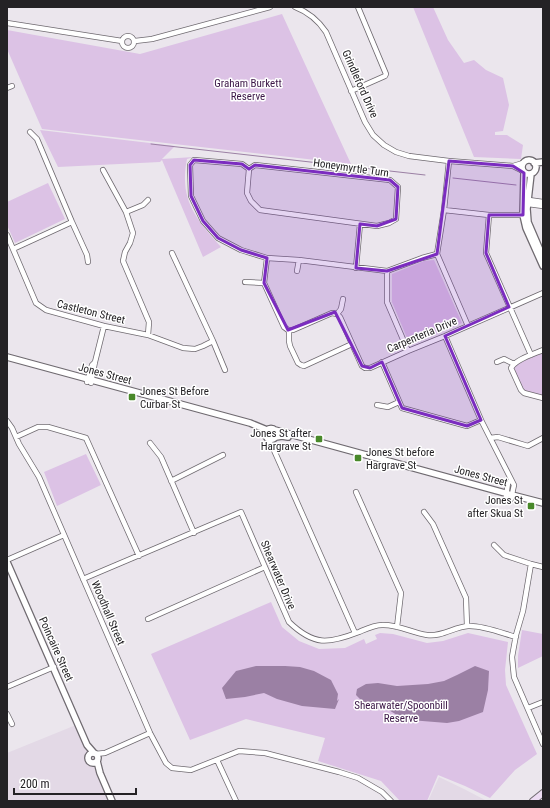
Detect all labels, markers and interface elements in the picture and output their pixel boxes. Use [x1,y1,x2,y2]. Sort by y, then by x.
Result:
street label: Grindleford Drive [339,48,381,120]
park label: Graham Burkett Reserve [214,77,282,103]
street label: Honeymyrtle Turn [312,156,390,180]
street label: Castleton Street [56,297,126,327]
street label: Carpenteria Drive [385,314,459,356]
street label: Jones Street [77,361,133,387]
place label: Jones St Before Curbar St [140,385,209,411]
marker: Jones St Before Curbar St [127,392,137,402]
place label: Jones St after Hargrave St [250,427,312,453]
marker: Jones St after Hargrave St [314,434,324,444]
place label: Jones St before Hargrave St [366,446,434,472]
marker: Jones St before Hargrave St [353,453,363,463]
street label: Jones Street [453,463,509,489]
place label: Jones St after Skua St [467,494,523,520]
marker: Jones St after Skua St [526,501,536,511]
street label: Shearwater Drive [258,539,298,611]
street label: Woodhall Street [89,579,127,647]
street label: Poincaire Street [36,615,76,683]
park label: Shearwater/Spoonbill Reserve [354,699,448,725]
scale bar [14,770,136,796]
text: 200 m [20,777,50,791]

